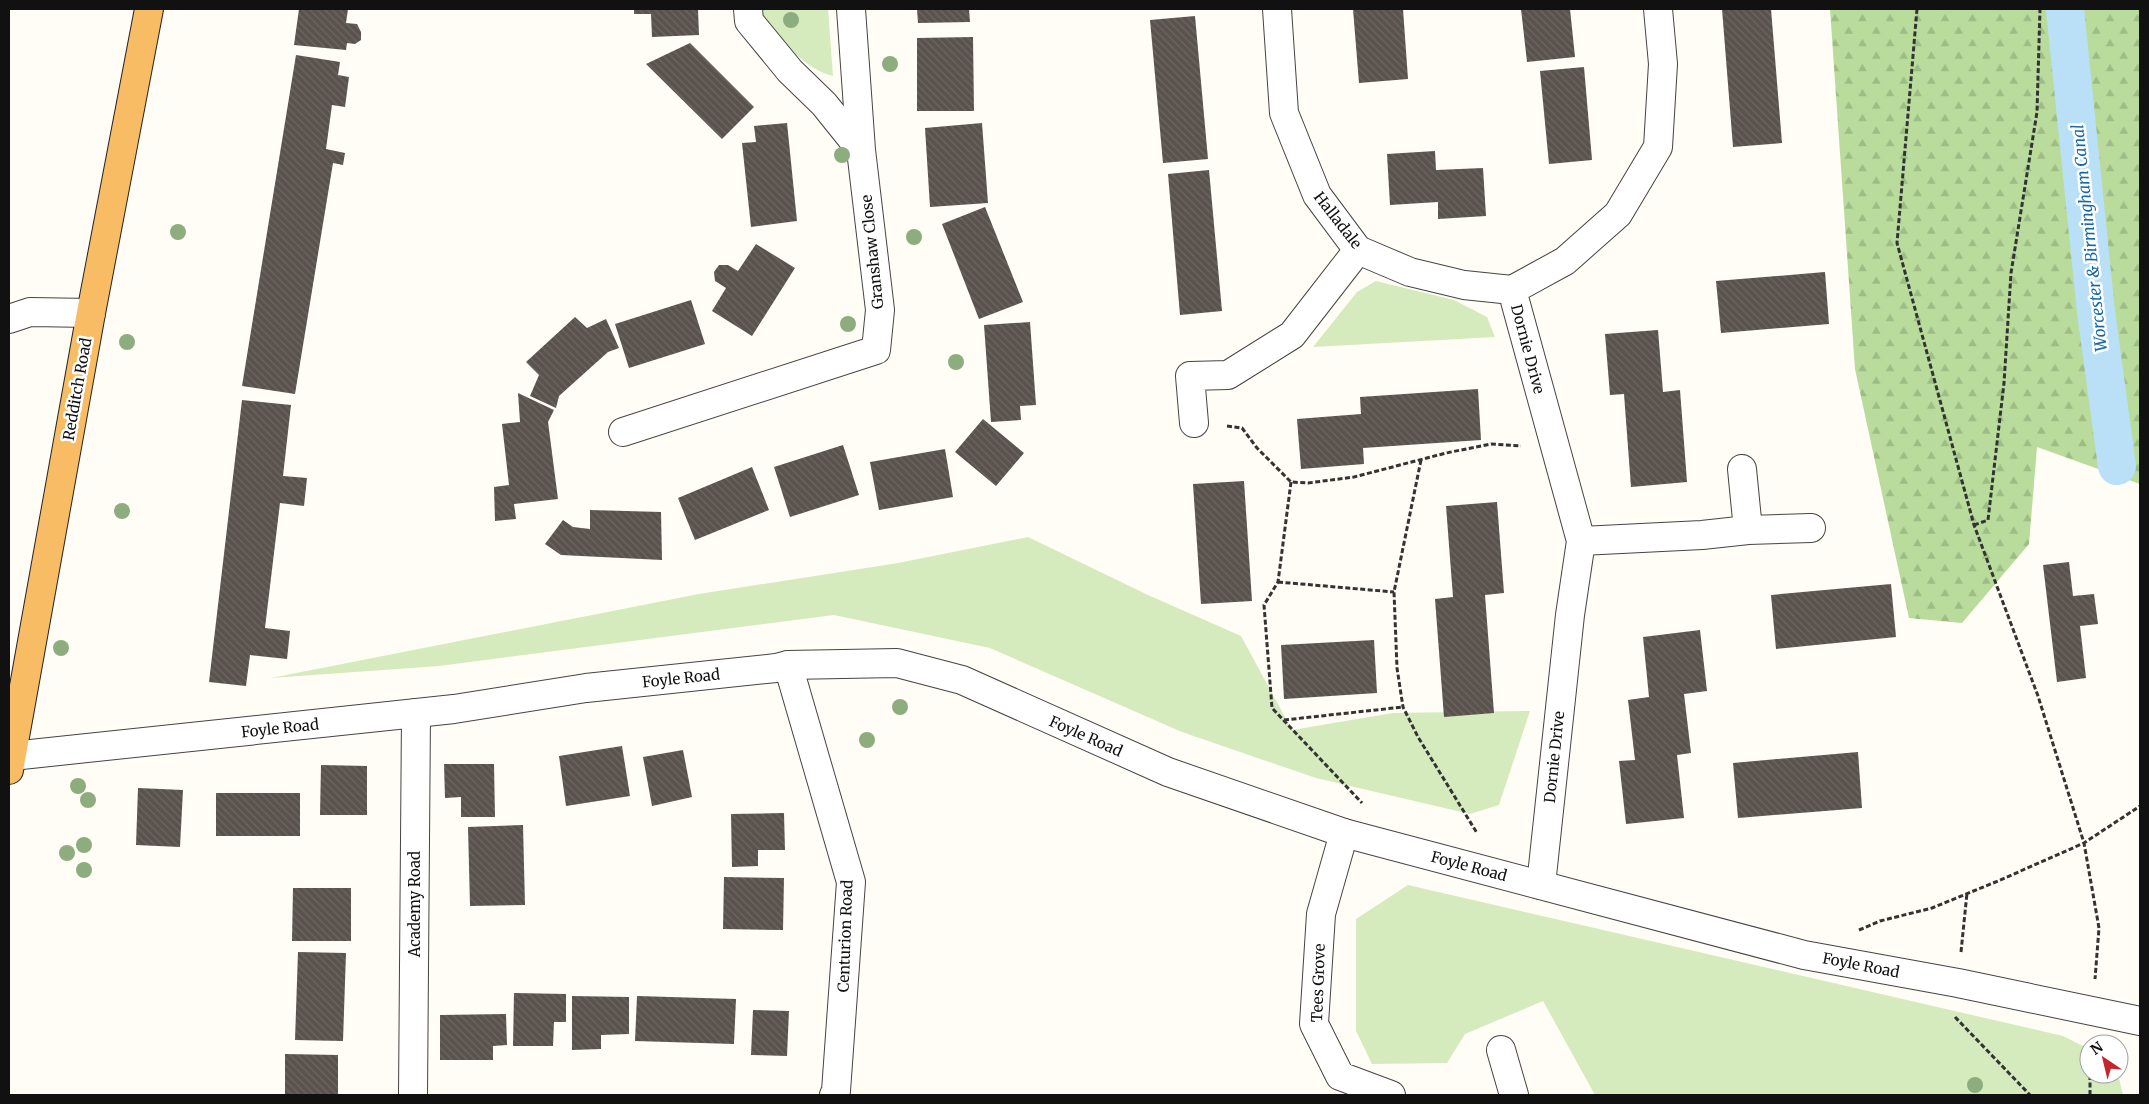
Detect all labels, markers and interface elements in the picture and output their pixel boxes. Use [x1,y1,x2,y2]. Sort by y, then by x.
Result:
water label: Worcester & Birmingham Canal [2067,123,2111,353]
street label: Halladale [1310,188,1366,252]
street label: Granshaw Close [857,194,887,310]
street label: Dornie Drive [1507,302,1549,396]
street label: Redditch Road [59,336,95,442]
street label: Foyle Road [641,664,721,692]
street label: Dornie Drive [1540,710,1568,804]
street label: Foyle Road [1046,711,1126,761]
street label: Foyle Road [240,714,320,742]
street label: Foyle Road [1429,847,1509,885]
street label: Academy Road [405,851,424,958]
street label: Centurion Road [834,879,856,993]
street label: Tees Grove [1307,943,1329,1023]
street label: Foyle Road [1821,948,1901,982]
north arrow [2079,1034,2129,1084]
text: N [2087,1038,2106,1059]

